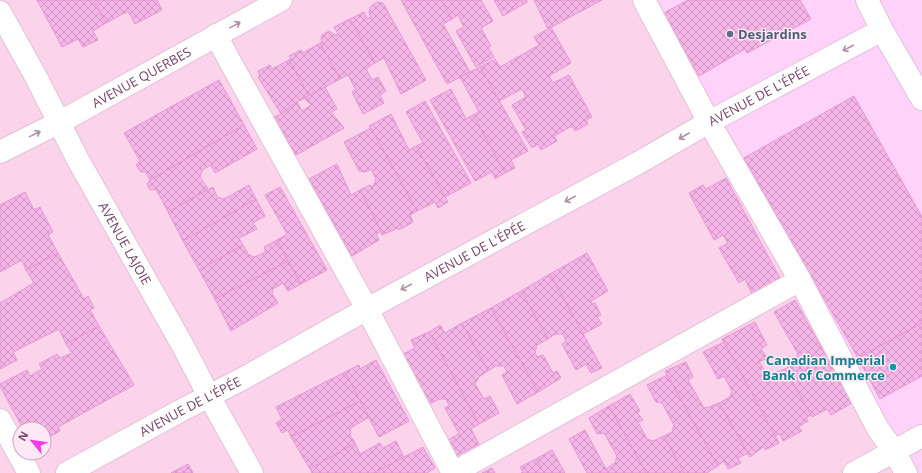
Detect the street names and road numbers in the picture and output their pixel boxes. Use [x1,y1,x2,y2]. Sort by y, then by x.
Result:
street label: AVENUE QUERBES [88,42,194,112]
street label: AVENUE DE L'ÉPÉE [705,61,813,130]
street label: AVENUE LAJOIE [94,199,156,288]
street label: AVENUE DE L'ÉPÉE [421,217,528,286]
street label: AVENUE DE L'ÉPÉE [136,372,244,441]

